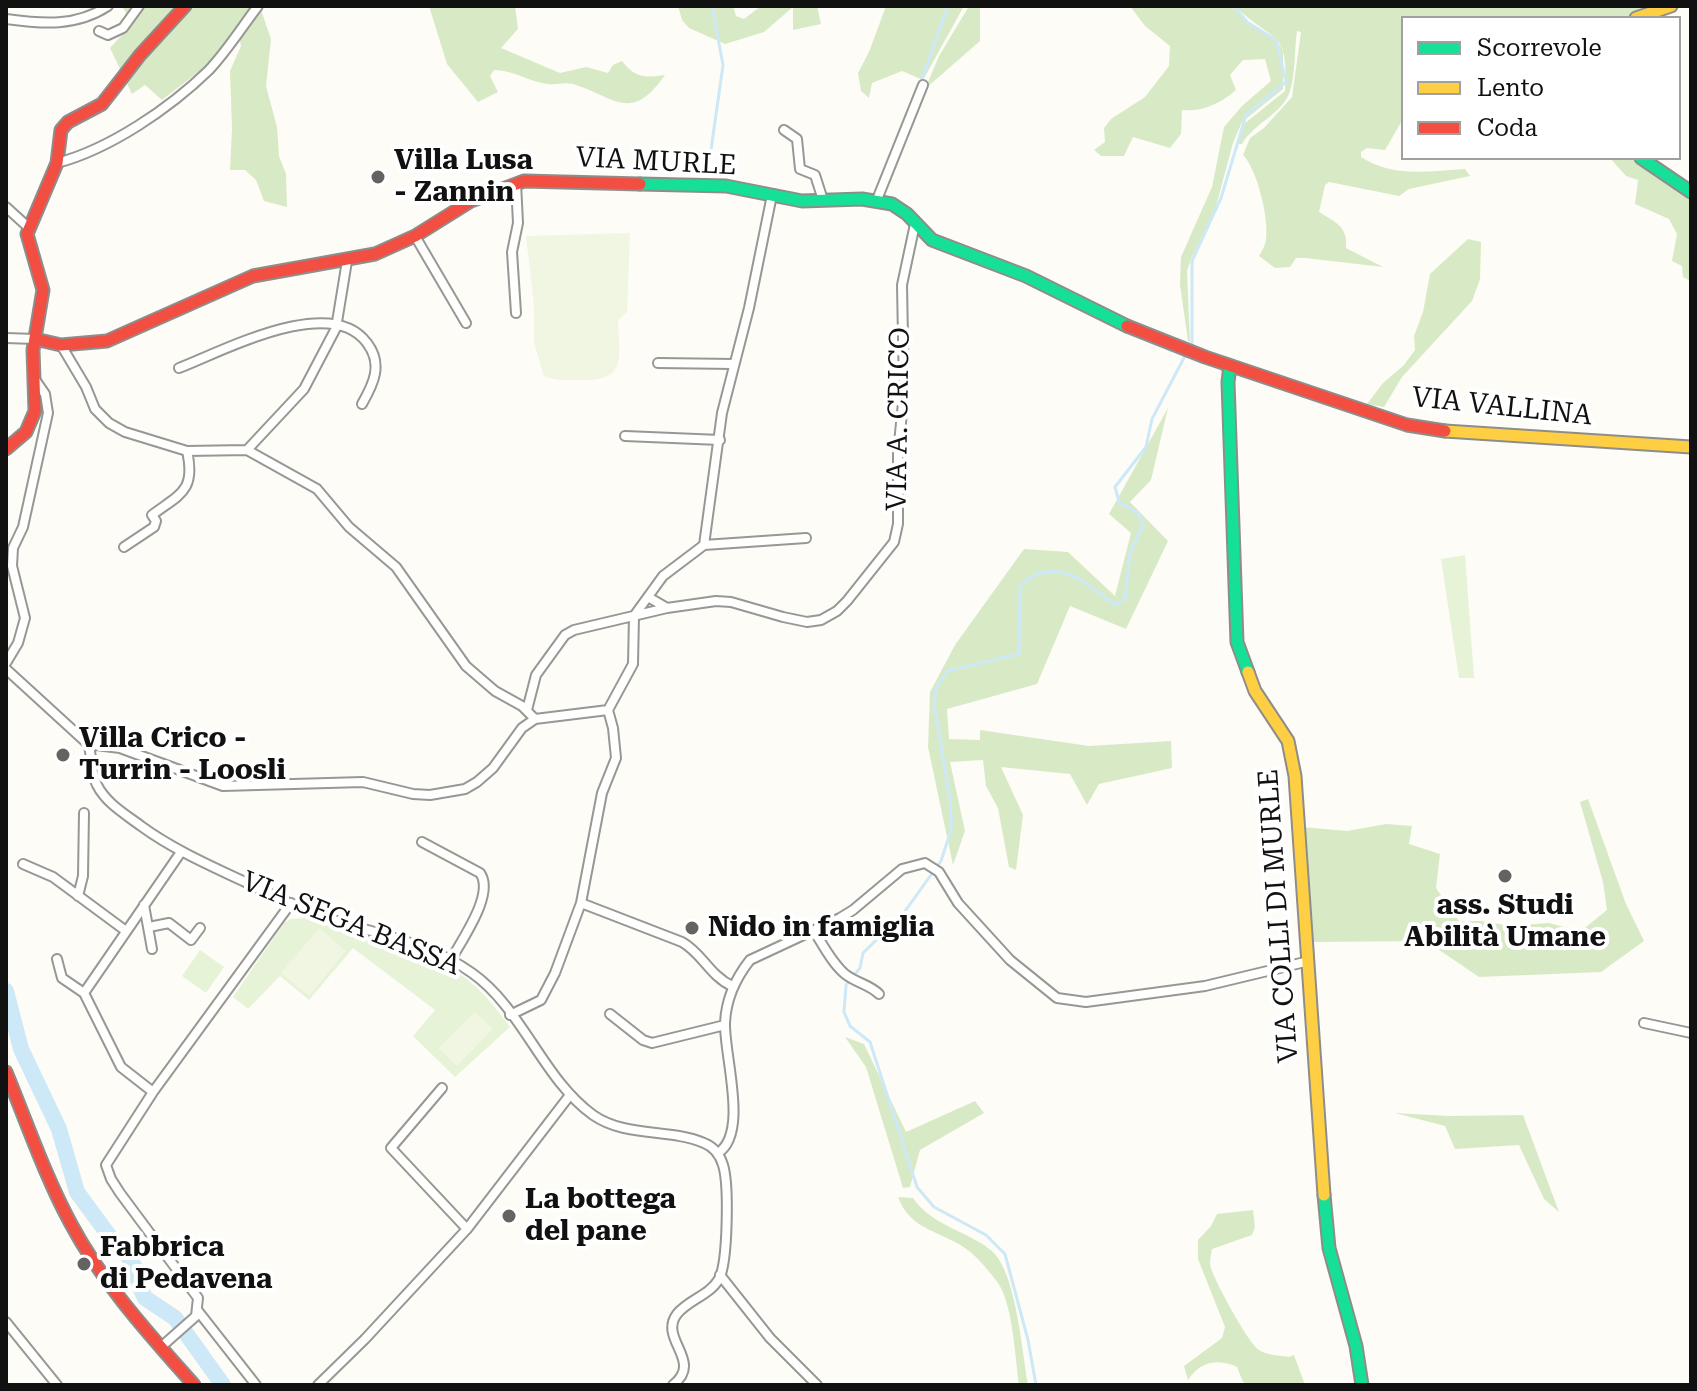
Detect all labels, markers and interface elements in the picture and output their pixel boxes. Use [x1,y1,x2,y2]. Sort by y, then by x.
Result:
legend [1401,16,1681,160]
text: Scorrevole [1477,34,1602,62]
text: Lento [1477,74,1544,102]
text: Coda [1477,114,1537,142]
street label: VIA MURLE [575,141,737,183]
place label: Villa Lusa - Zannin [394,144,533,210]
marker: Villa Lusa - Zannin [369,168,387,186]
street label: VIA A. CRICO [881,327,917,511]
street label: VIA VALLINA [1410,381,1594,433]
place label: Villa Crico - Turrin - Loosli [79,722,286,788]
marker: Villa Crico - Turrin - Loosli [54,746,72,764]
street label: VIA COLLI DI MURLE [1252,768,1306,1064]
street label: VIA SEGA BASSA [237,865,465,983]
marker: ass. Studi Abilità Umane [1496,867,1514,885]
place label: ass. Studi Abilità Umane [1404,889,1606,955]
place label: Nido in famiglia [708,911,934,945]
marker: Nido in famiglia [683,919,701,937]
place label: La bottega del pane [525,1183,676,1249]
marker: La bottega del pane [500,1207,518,1225]
place label: Fabbrica di Pedavena [100,1231,272,1297]
marker: Fabbrica di Pedavena [75,1255,93,1273]

